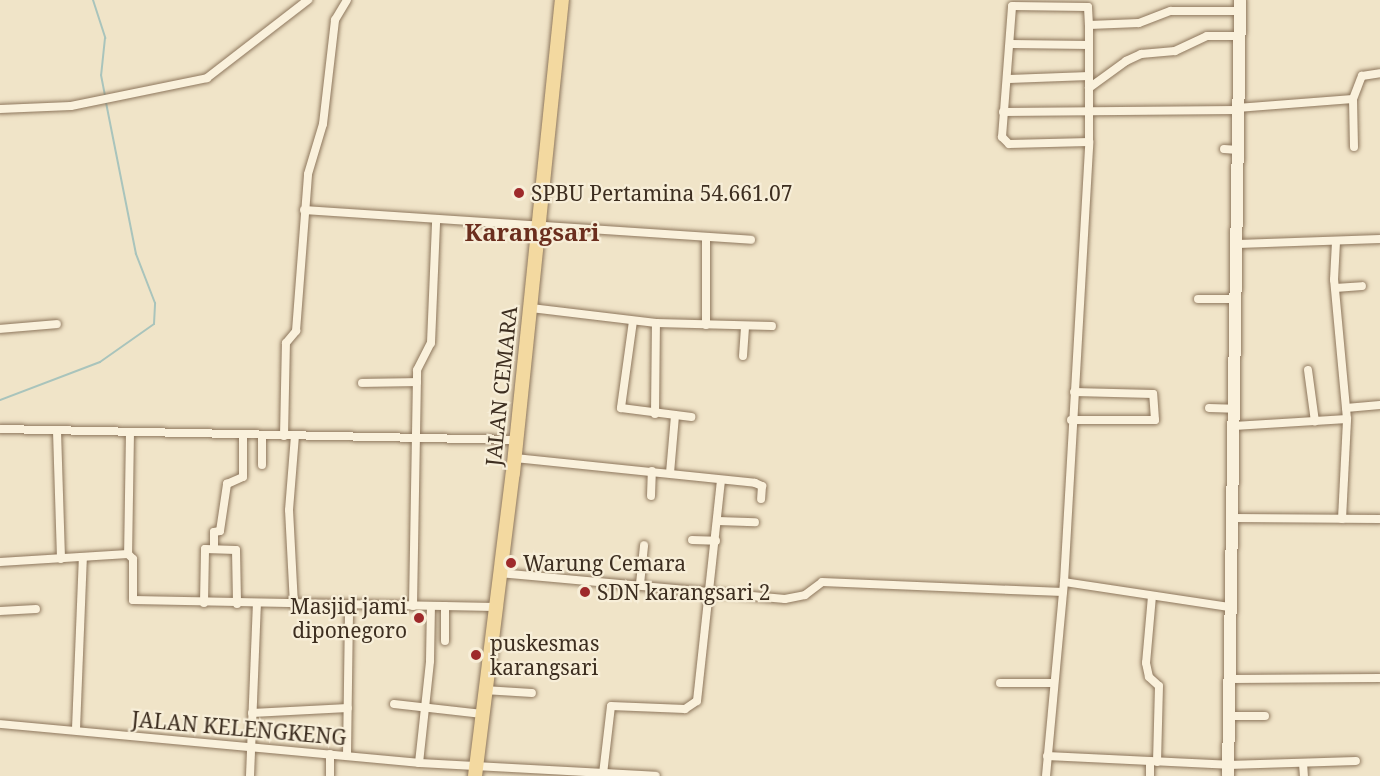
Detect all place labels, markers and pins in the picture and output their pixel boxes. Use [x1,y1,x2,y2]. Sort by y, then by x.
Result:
place label: SPBU Pertamina 54.661.07 [531,180,792,206]
marker: SPBU Pertamina 54.661.07 [512,186,526,200]
place label: Warung Cemara [523,550,686,576]
marker: Warung Cemara [504,556,518,570]
place label: SDN karangsari 2 [597,579,771,605]
marker: SDN karangsari 2 [578,585,592,599]
place label: Masjid jami diponegoro [290,593,407,643]
marker: Masjid jami diponegoro [412,611,426,625]
place label: puskesmas karangsari [490,630,599,680]
marker: puskesmas karangsari [467,646,485,664]

